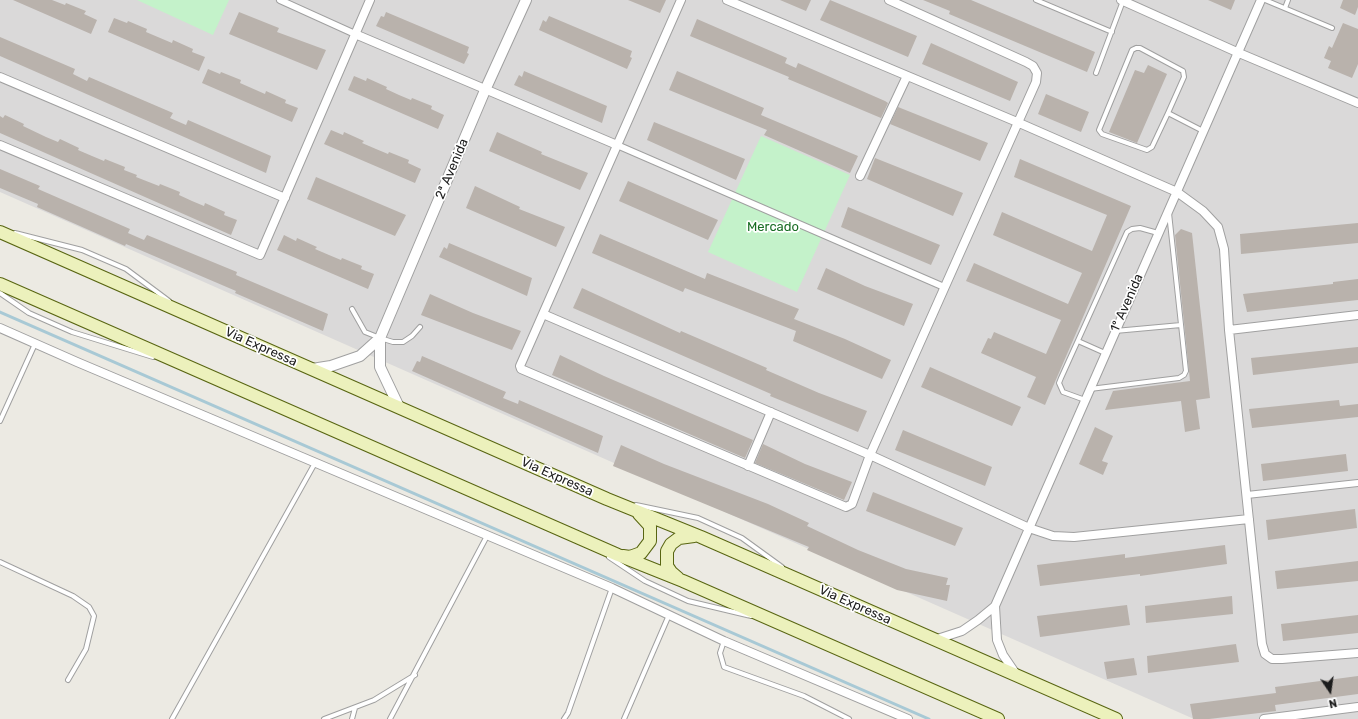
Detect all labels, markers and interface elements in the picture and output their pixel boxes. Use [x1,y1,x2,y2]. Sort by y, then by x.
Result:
street label: 2ª Avenida [432,136,472,202]
park label: Mercado [747,219,799,235]
street label: 1º Avenida [1107,272,1147,334]
street label: Via Expressa [223,324,299,370]
street label: Via Expressa [519,454,595,500]
street label: Via Expressa [817,582,893,628]
north arrow [1310,671,1350,711]
text: N [1327,696,1338,710]

